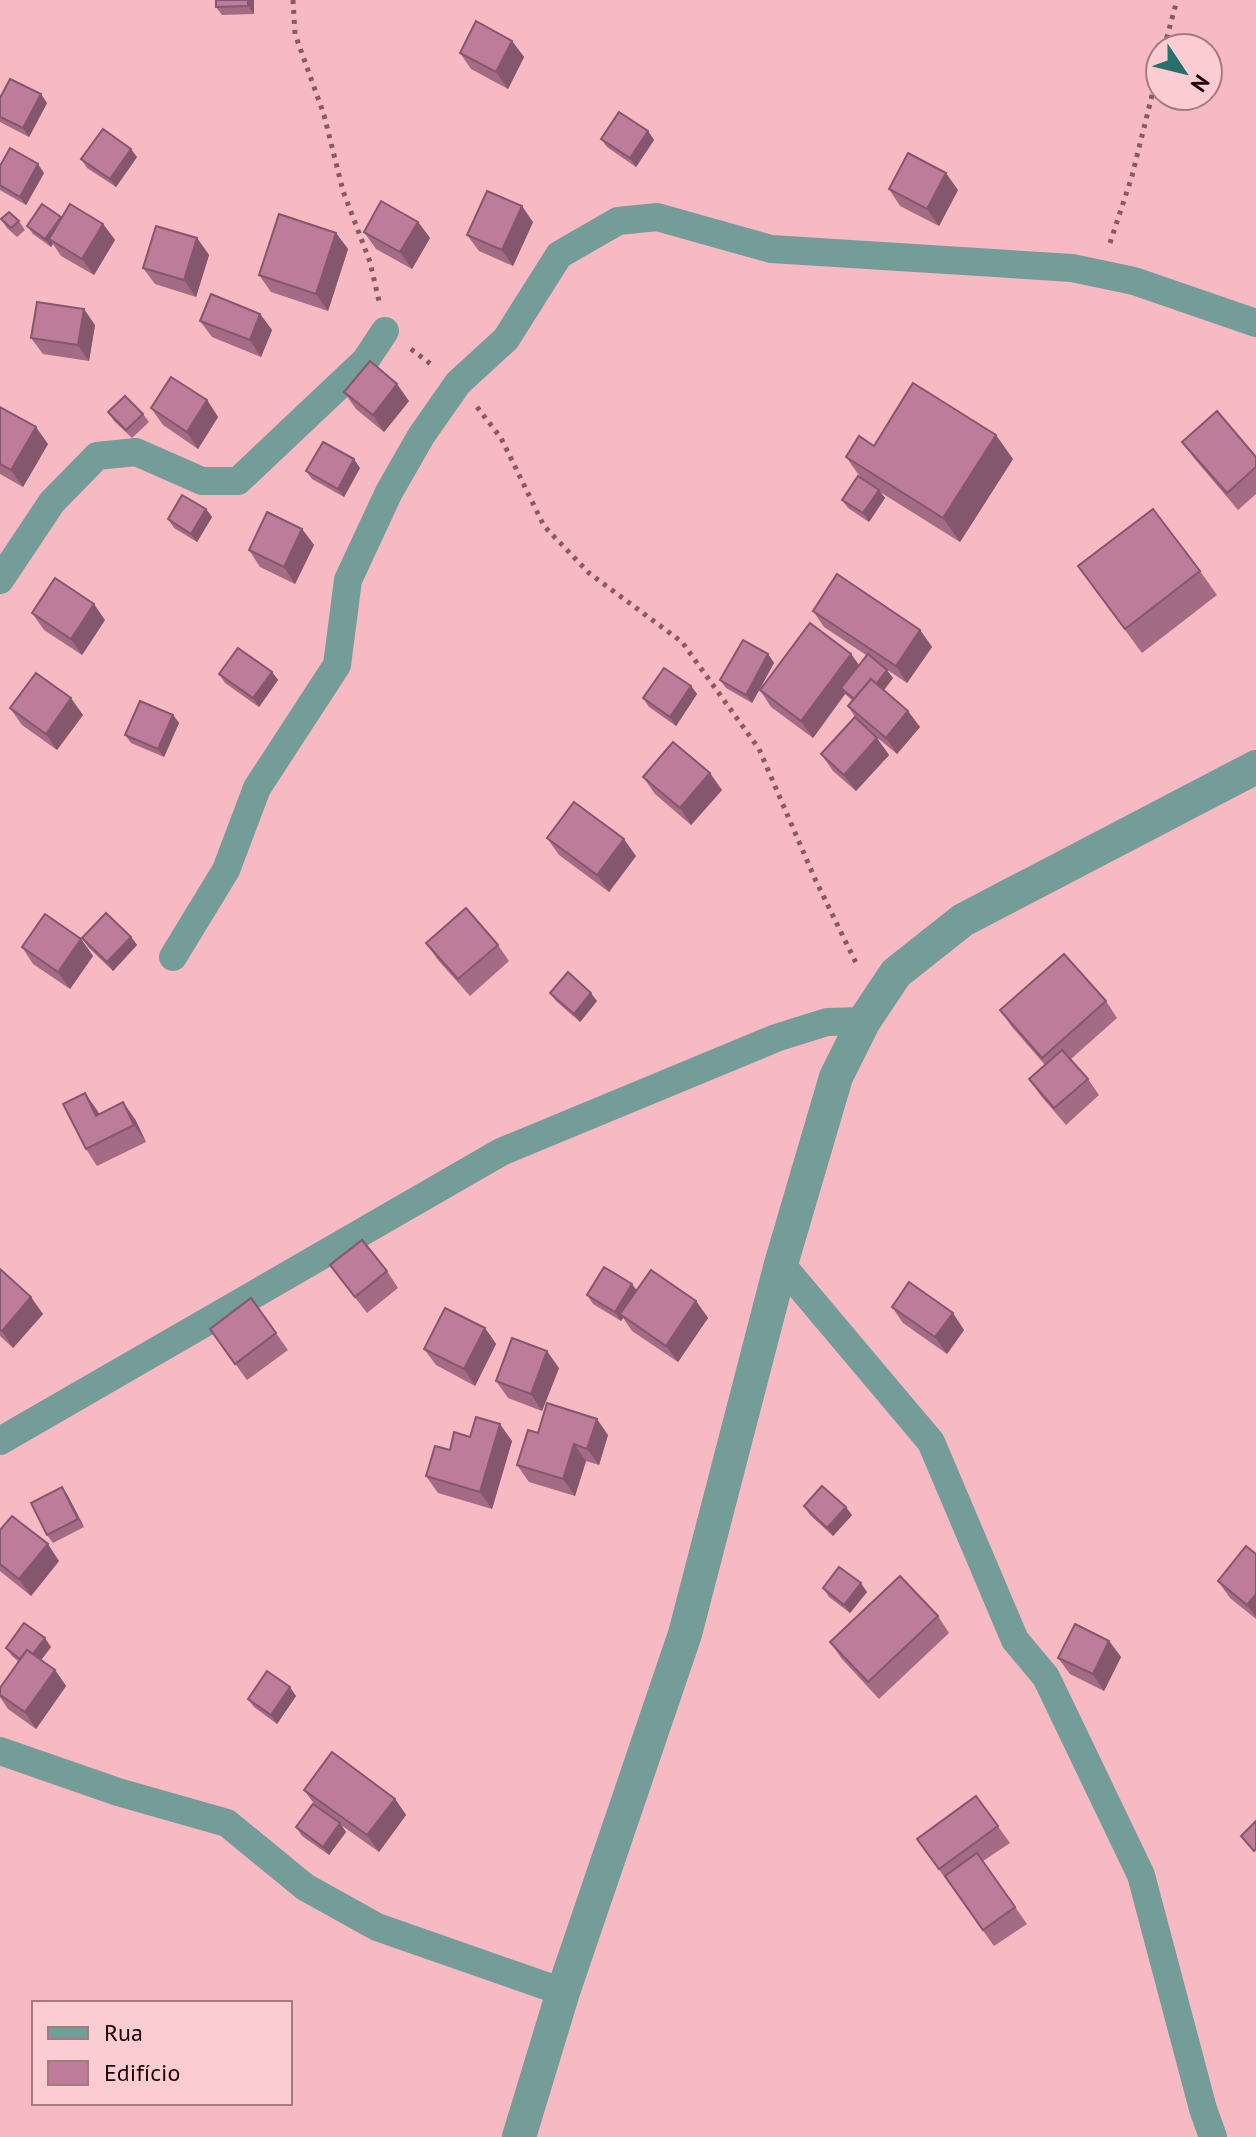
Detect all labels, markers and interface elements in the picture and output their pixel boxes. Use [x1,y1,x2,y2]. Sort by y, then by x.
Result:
north arrow [1144,32,1224,112]
text: N [1185,70,1216,97]
legend [32,2001,292,2105]
text: Rua [104,2017,143,2048]
text: Edifício [104,2057,180,2088]

